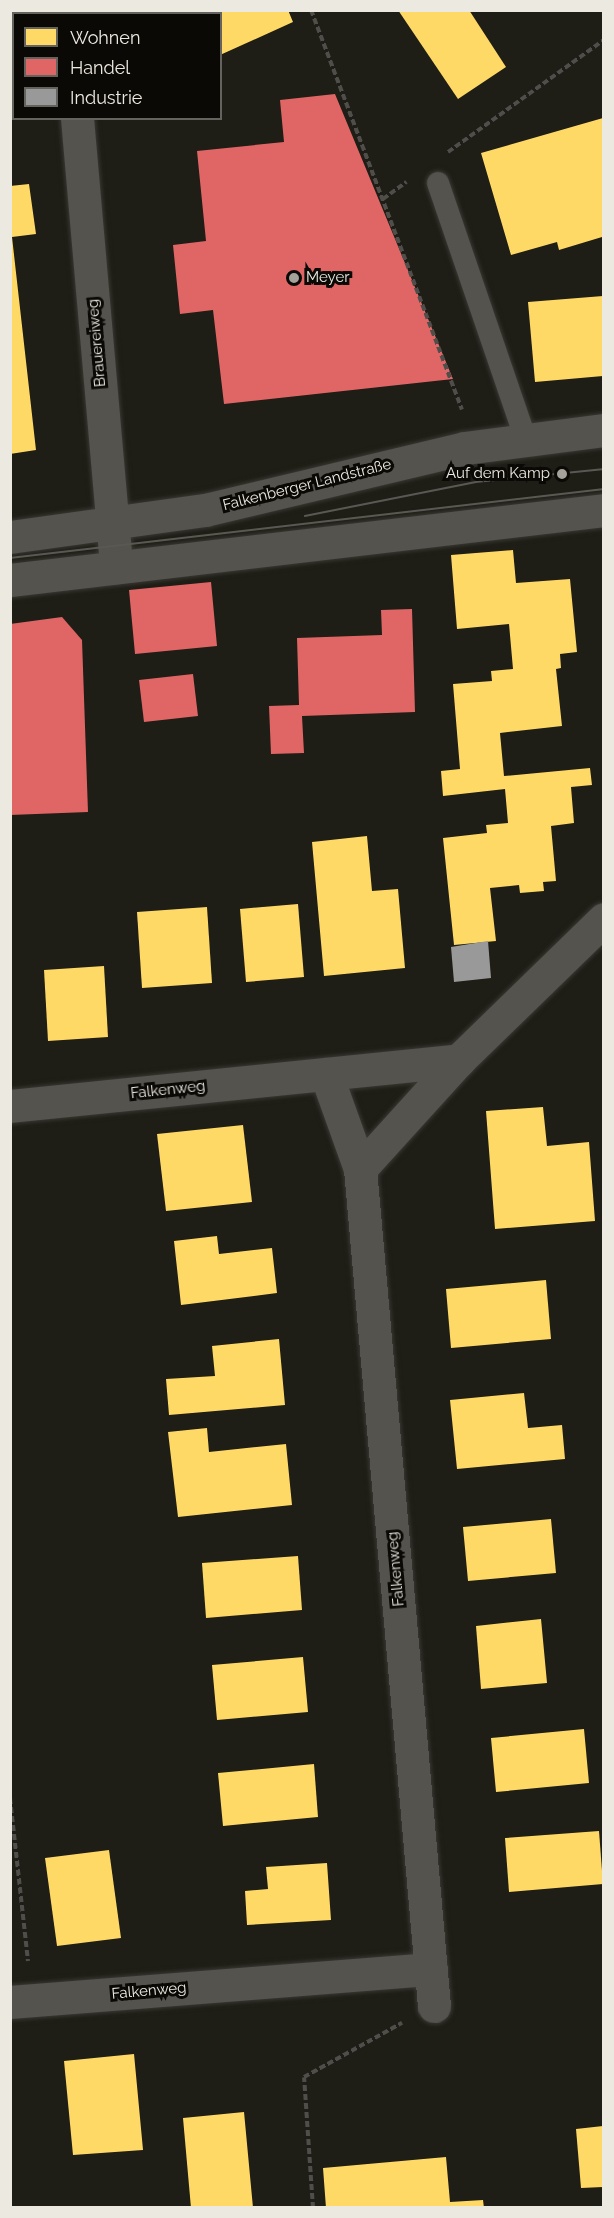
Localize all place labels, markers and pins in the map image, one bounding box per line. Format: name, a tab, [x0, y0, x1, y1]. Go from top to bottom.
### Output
place label: Meyer	[306, 269, 350, 287]
marker: Meyer	[287, 271, 301, 285]
place label: Auf dem Kamp	[446, 465, 550, 483]
marker: Auf dem Kamp	[555, 467, 569, 481]

